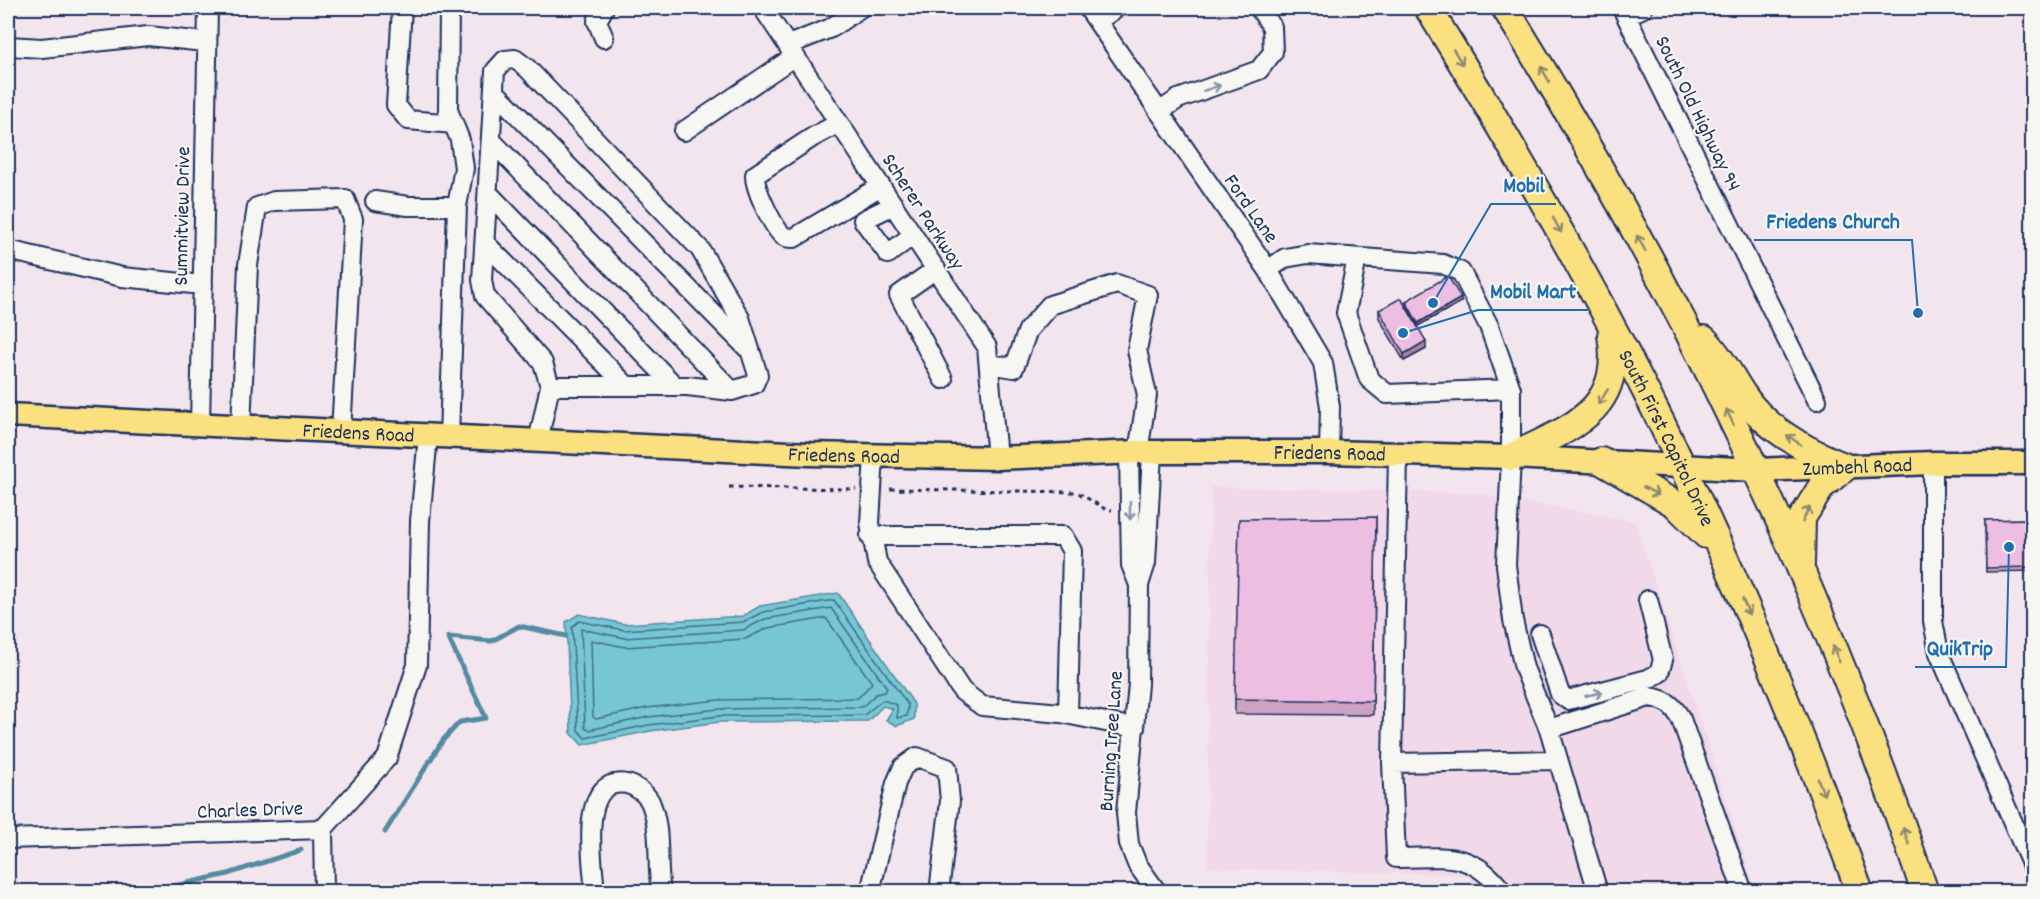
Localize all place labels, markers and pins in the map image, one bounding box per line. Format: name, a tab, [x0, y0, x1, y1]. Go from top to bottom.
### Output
callout: Mobil	[1491, 164, 1556, 204]
callout: Friedens Church	[1754, 200, 1912, 240]
callout: Mobil Mart	[1478, 270, 1588, 310]
callout: QuikTrip	[1915, 627, 2006, 667]

